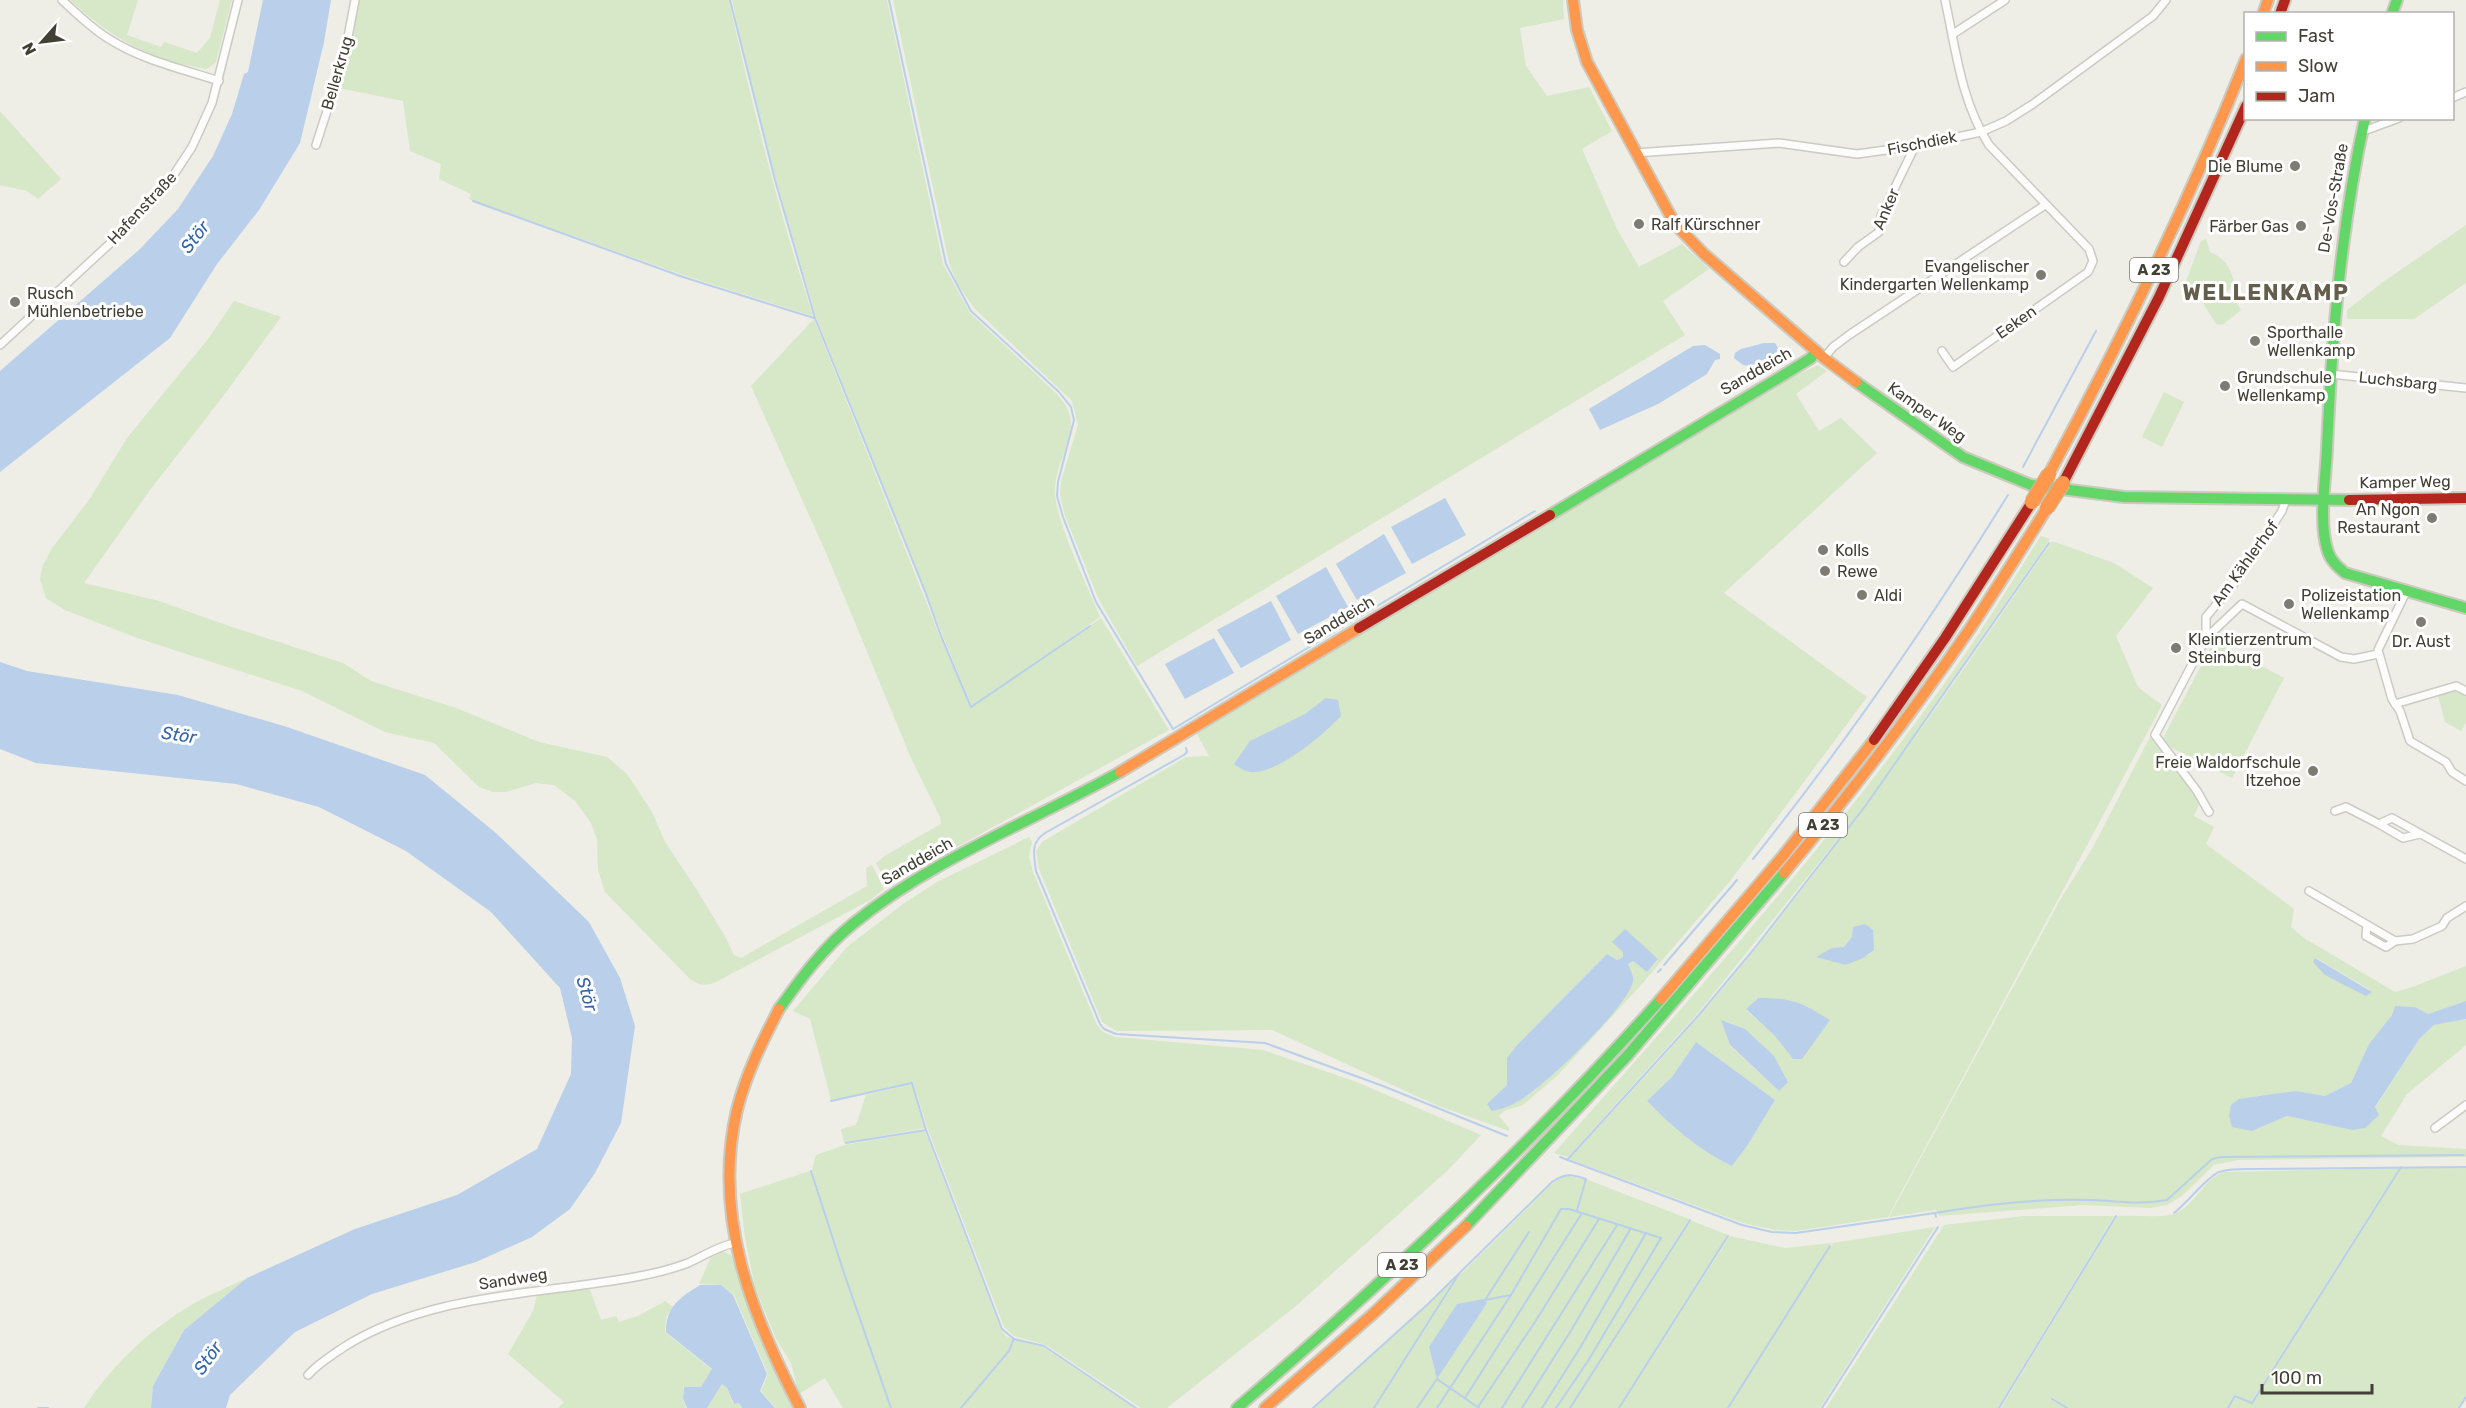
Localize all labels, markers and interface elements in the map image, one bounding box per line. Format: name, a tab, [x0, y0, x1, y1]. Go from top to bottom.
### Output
north arrow	[12, 12, 72, 72]
legend	[2244, 12, 2454, 120]
text: Fast	[2298, 25, 2334, 47]
street label: Bellerkrug	[317, 34, 357, 112]
text: N	[18, 39, 40, 58]
text: Slow	[2298, 55, 2338, 77]
text: Jam	[2298, 85, 2335, 107]
street label: Fischdiek	[1886, 127, 1959, 159]
street label: De-Vos-Straße	[2314, 142, 2352, 254]
place label: Die Blume	[2208, 157, 2283, 176]
marker: Die Blume	[2288, 159, 2302, 173]
street label: Hafenstraße	[104, 168, 180, 248]
street label: Anker	[1869, 185, 1903, 233]
water label: Stör	[175, 215, 215, 258]
place label: Ralf Kürschner	[1651, 215, 1760, 234]
marker: Ralf Kürschner	[1632, 217, 1646, 231]
place label: Färber Gas	[2209, 217, 2289, 236]
marker: Färber Gas	[2294, 219, 2308, 233]
place label: Evangelischer Kindergarten Wellenkamp	[1840, 257, 2029, 294]
road number: A 23	[2130, 258, 2178, 282]
marker: Evangelischer Kindergarten Wellenkamp	[2034, 268, 2048, 282]
district label: WELLENKAMP	[2183, 279, 2349, 306]
place label: Rusch Mühlenbetriebe	[27, 284, 144, 321]
marker: Rusch Mühlenbetriebe	[8, 295, 22, 309]
street label: Eeken	[1992, 301, 2040, 343]
place label: Sporthalle Wellenkamp	[2267, 323, 2356, 360]
marker: Sporthalle Wellenkamp	[2248, 334, 2262, 348]
street label: Sanddeich	[1717, 343, 1795, 399]
street label: Luchsbarg	[2358, 367, 2438, 395]
place label: Grundschule Wellenkamp	[2237, 368, 2332, 405]
street label: Kamper Weg	[1884, 378, 1970, 446]
marker: Grundschule Wellenkamp	[2218, 379, 2232, 393]
street label: Kamper Weg	[2359, 472, 2451, 492]
place label: An Ngon Restaurant	[2337, 500, 2420, 537]
marker: An Ngon Restaurant	[2425, 511, 2439, 525]
street label: Am Kählerhof	[2208, 516, 2283, 609]
place label: Kolls	[1835, 541, 1869, 560]
marker: Kolls	[1816, 543, 1830, 557]
place label: Rewe	[1837, 562, 1878, 581]
marker: Rewe	[1818, 564, 1832, 578]
place label: Aldi	[1874, 586, 1902, 605]
place label: Polizeistation Wellenkamp	[2301, 586, 2401, 623]
marker: Aldi	[1855, 588, 1869, 602]
street label: Sanddeich	[1300, 592, 1378, 648]
marker: Polizeistation Wellenkamp	[2282, 597, 2296, 611]
marker: Dr. Aust	[2414, 615, 2428, 629]
place label: Kleintierzentrum Steinburg	[2188, 630, 2312, 667]
place label: Dr. Aust	[2392, 632, 2450, 651]
marker: Kleintierzentrum Steinburg	[2169, 641, 2183, 655]
water label: Stör	[160, 722, 199, 749]
place label: Freie Waldorfschule Itzehoe	[2155, 753, 2301, 790]
marker: Freie Waldorfschule Itzehoe	[2306, 764, 2320, 778]
road number: A 23	[1799, 813, 1847, 837]
street label: Sanddeich	[878, 833, 956, 889]
water label: Stör	[572, 974, 603, 1015]
road number: A 23	[1378, 1253, 1426, 1277]
street label: Sandweg	[477, 1264, 549, 1294]
water label: Stör	[189, 1336, 228, 1379]
scale bar	[2262, 1357, 2372, 1395]
text: 100 m	[2271, 1367, 2322, 1389]

